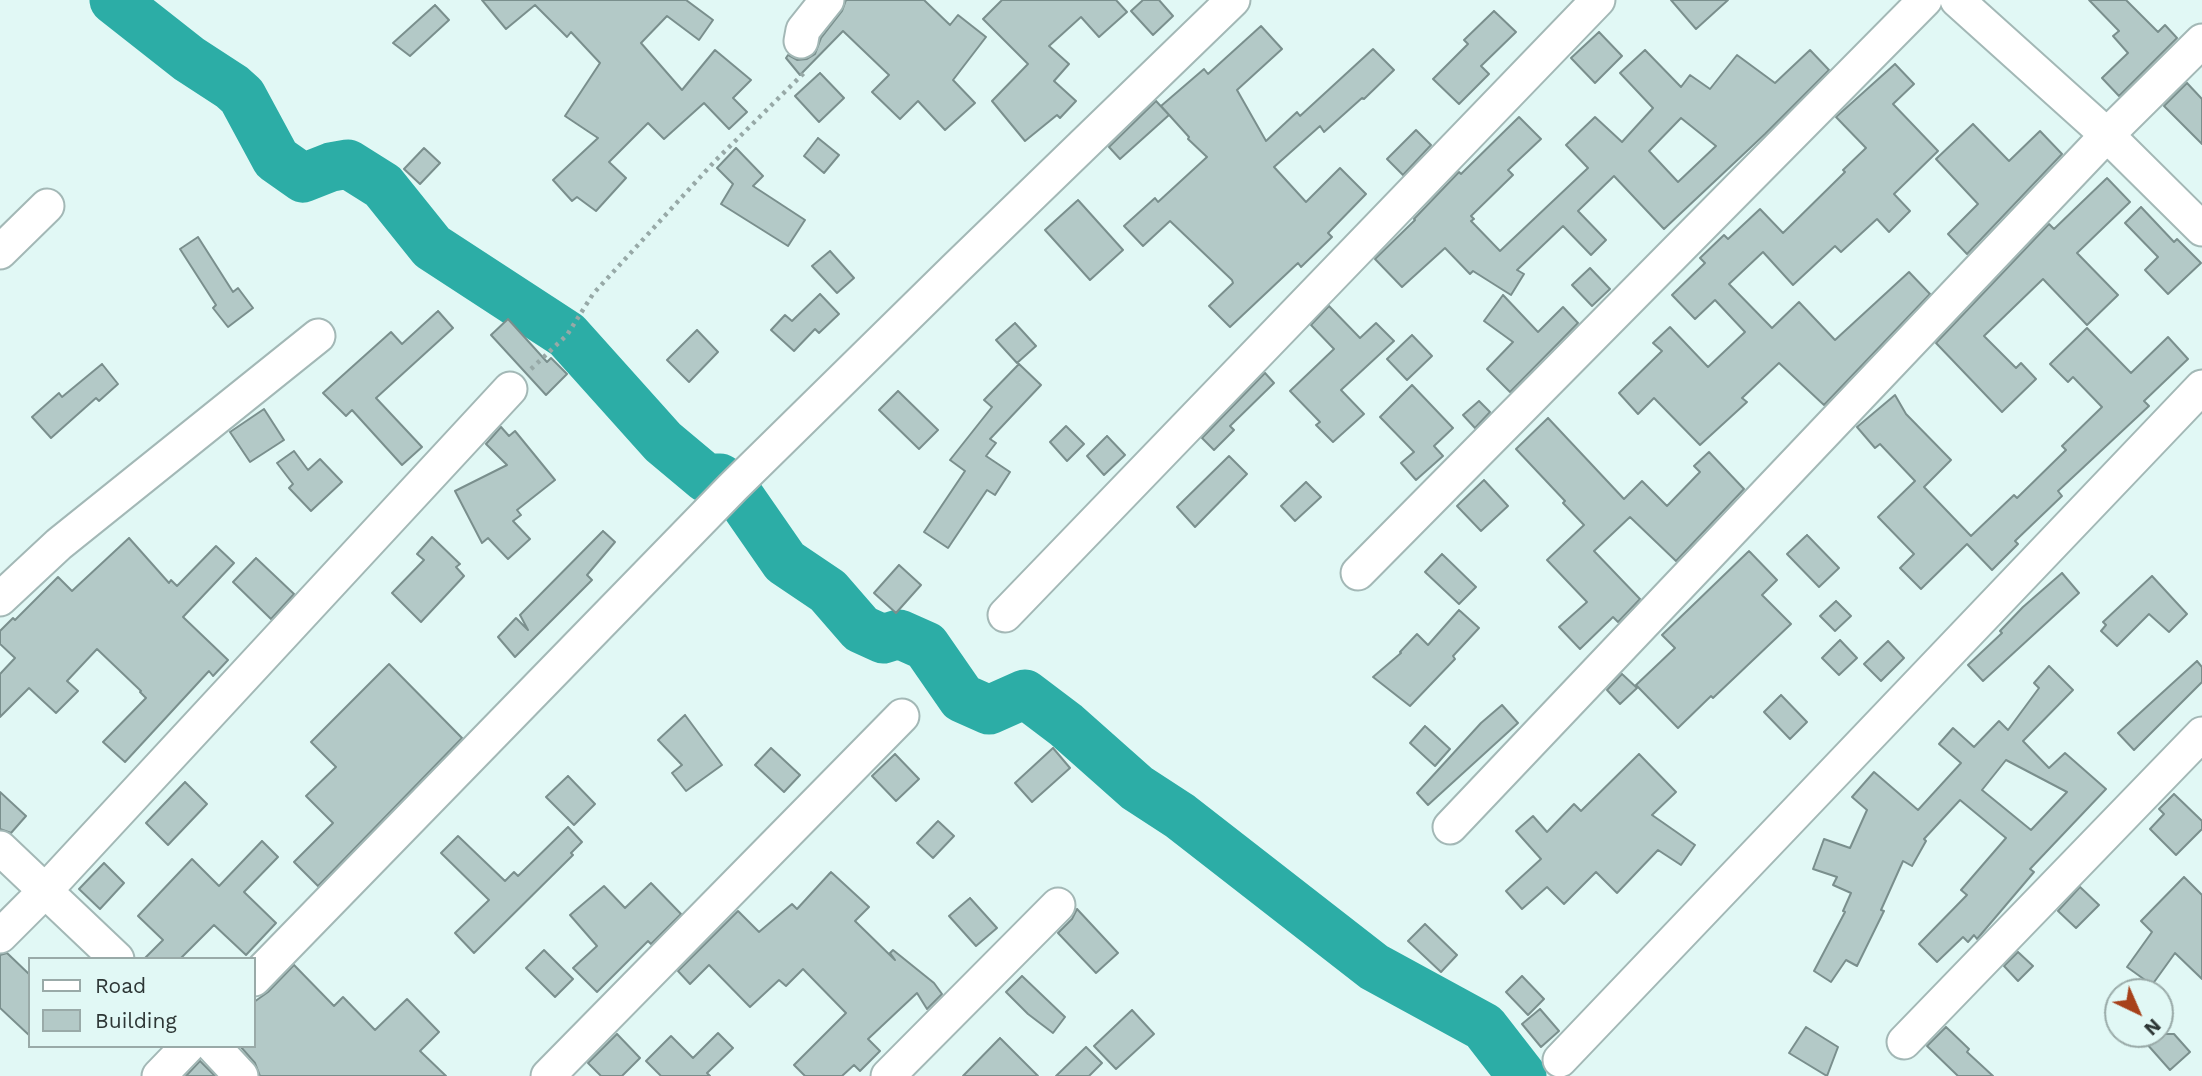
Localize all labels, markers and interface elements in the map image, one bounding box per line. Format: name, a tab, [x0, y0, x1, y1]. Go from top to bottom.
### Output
legend	[28, 957, 256, 1048]
text: Road	[95, 973, 146, 998]
north arrow	[2104, 978, 2174, 1048]
text: Building	[95, 1008, 177, 1033]
text: N	[2139, 1014, 2166, 1040]

